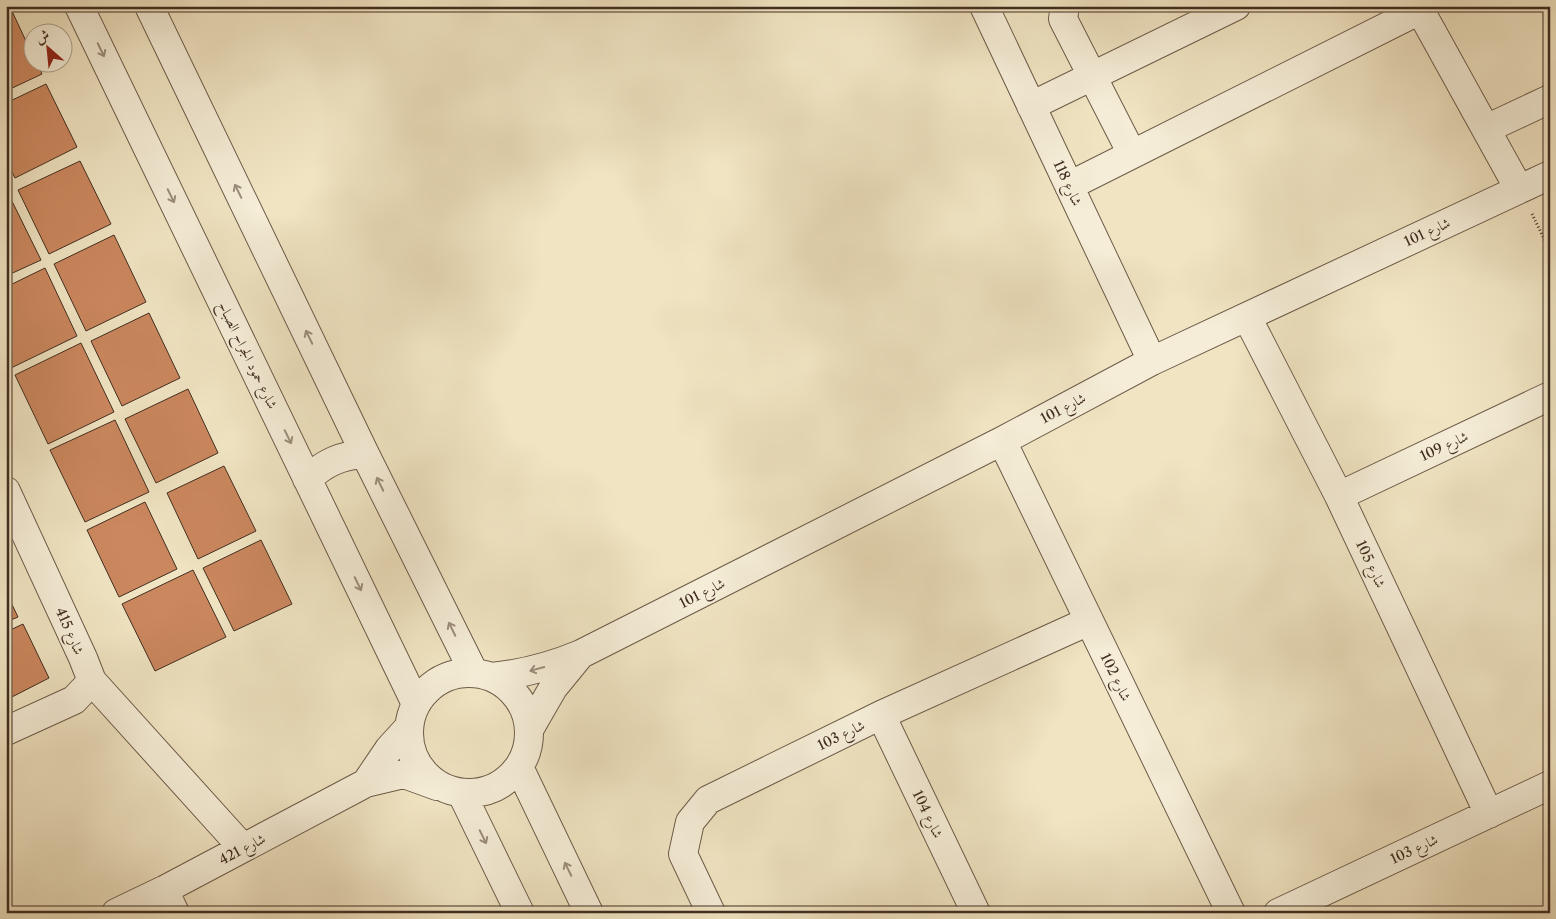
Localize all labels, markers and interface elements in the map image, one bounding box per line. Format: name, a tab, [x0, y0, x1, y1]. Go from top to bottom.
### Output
north arrow	[22, 22, 72, 72]
text: ش	[32, 25, 52, 48]
one-way arrow	[96, 42, 106, 57]
street label: شارع 118	[1047, 157, 1086, 210]
one-way arrow	[233, 184, 242, 199]
one-way arrow	[166, 189, 176, 204]
street label: شارع 101	[1401, 214, 1454, 253]
street label: شارع حمود الجراح الصباح	[211, 298, 282, 413]
one-way arrow	[303, 330, 313, 345]
street label: شارع 101	[1037, 389, 1090, 430]
street label: شارع 109	[1417, 427, 1472, 468]
one-way arrow	[283, 429, 293, 444]
one-way arrow	[375, 476, 385, 491]
street label: شارع 105	[1349, 537, 1390, 592]
street label: شارع 101	[676, 574, 729, 615]
one-way arrow	[354, 576, 363, 591]
street label: شارع 415	[49, 605, 88, 659]
one-way arrow	[447, 622, 456, 637]
street label: شارع 102	[1094, 650, 1135, 705]
one-way arrow	[530, 665, 546, 675]
street label: شارع 103	[814, 716, 869, 757]
street label: شارع 104	[906, 787, 947, 842]
street label: شارع 421	[216, 829, 270, 871]
one-way arrow	[478, 830, 488, 845]
street label: شارع 103	[1387, 830, 1442, 871]
one-way arrow	[562, 862, 572, 877]

